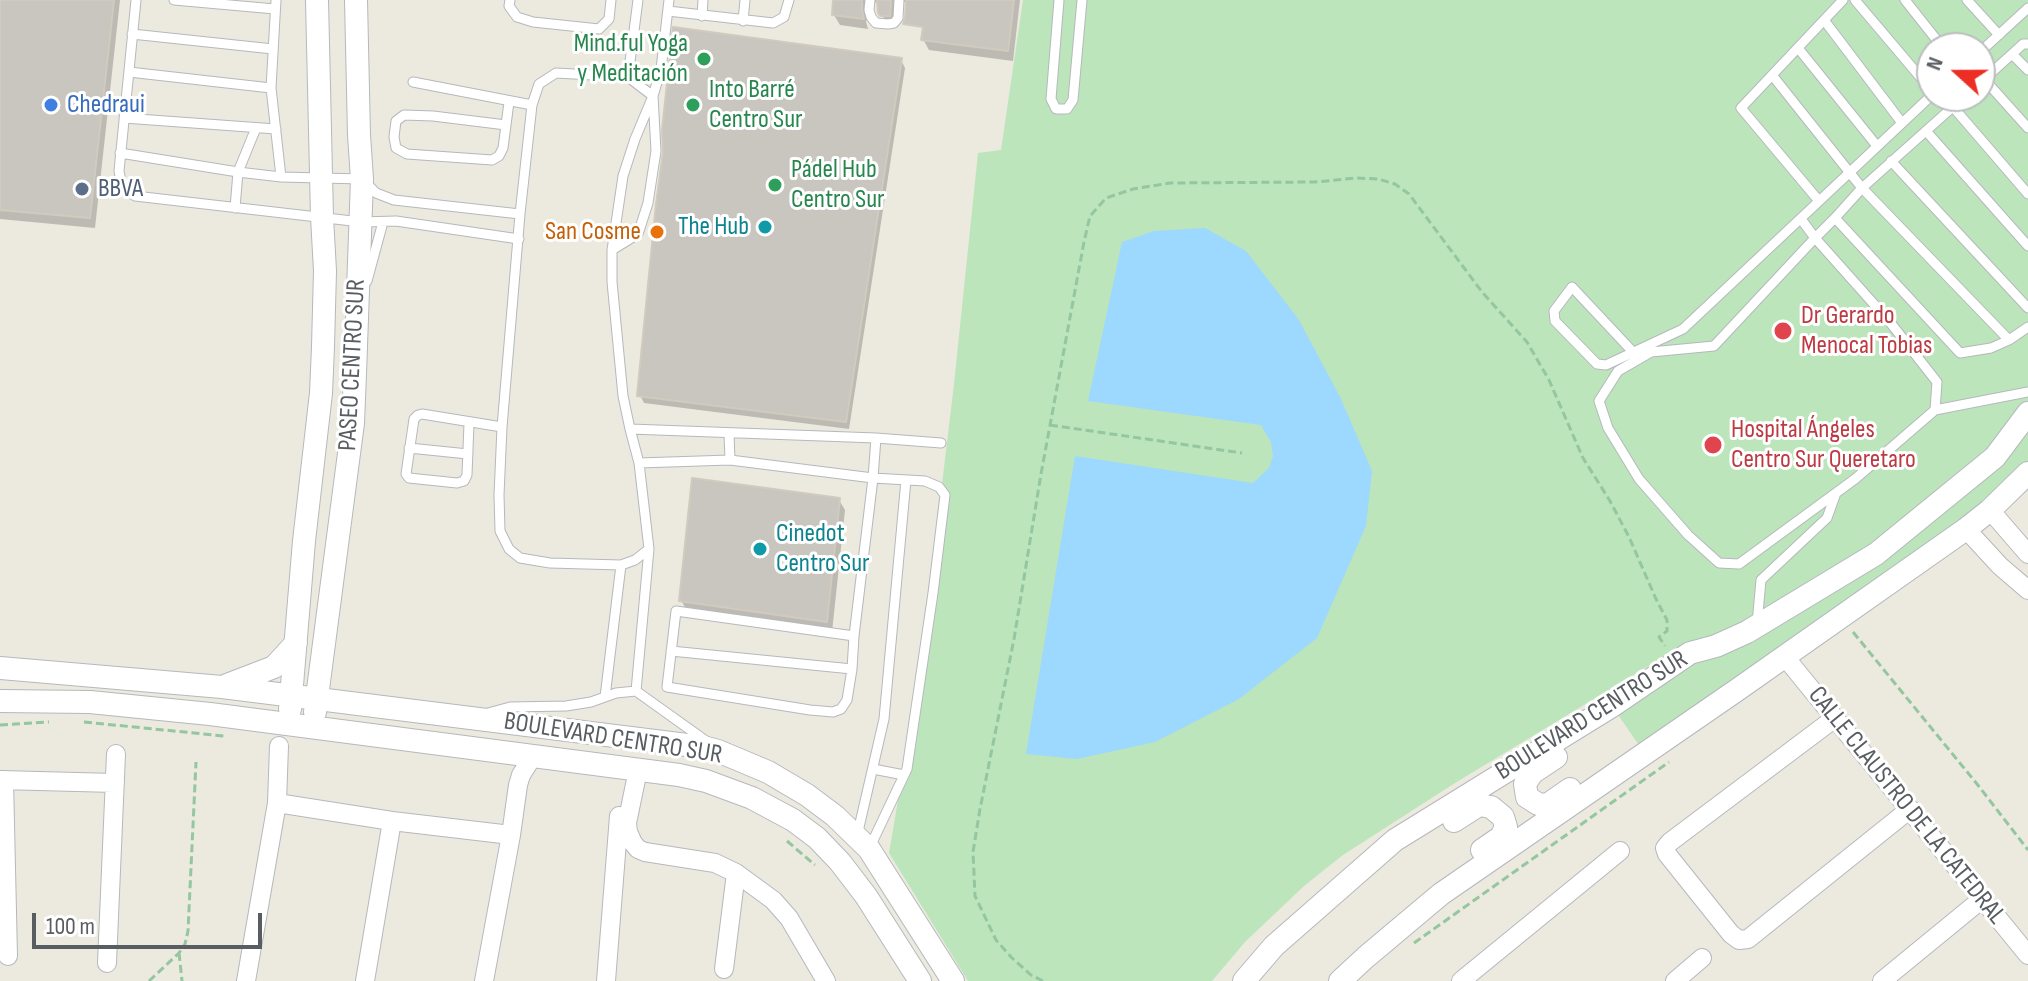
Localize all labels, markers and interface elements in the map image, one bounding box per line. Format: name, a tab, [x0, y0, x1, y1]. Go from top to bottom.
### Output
place label: Mind.ful Yoga y Meditación	[574, 28, 688, 90]
north arrow	[1916, 32, 1996, 112]
marker: Mind.ful Yoga y Meditación	[695, 50, 713, 68]
text: N	[1920, 54, 1950, 74]
place label: Into Barré Centro Sur	[709, 74, 802, 136]
place label: Chedraui	[67, 89, 145, 121]
marker: Chedraui	[42, 96, 60, 114]
marker: Into Barré Centro Sur	[684, 96, 702, 114]
place label: Pádel Hub Centro Sur	[791, 154, 884, 216]
place label: BBVA	[98, 173, 143, 205]
marker: Pádel Hub Centro Sur	[766, 176, 784, 194]
marker: BBVA	[73, 180, 91, 198]
place label: The Hub	[678, 211, 749, 243]
place label: San Cosme	[545, 216, 641, 248]
marker: The Hub	[756, 218, 774, 236]
marker: San Cosme	[648, 223, 666, 241]
street label: PASEO CENTRO SUR	[333, 278, 373, 452]
place label: Dr Gerardo Menocal Tobias	[1801, 300, 1932, 362]
marker: Dr Gerardo Menocal Tobias	[1772, 320, 1794, 342]
place label: Hospital Ángeles Centro Sur Queretaro	[1731, 414, 1916, 476]
marker: Hospital Ángeles Centro Sur Queretaro	[1702, 434, 1724, 456]
place label: Cinedot Centro Sur	[776, 518, 869, 580]
marker: Cinedot Centro Sur	[751, 540, 769, 558]
street label: BOULEVARD CENTRO SUR	[1490, 644, 1694, 788]
street label: CALLE CLAUSTRO DE LA CATEDRAL	[1801, 681, 2011, 931]
street label: BOULEVARD CENTRO SUR	[502, 706, 724, 772]
scale bar	[36, 897, 266, 947]
text: 100 m	[46, 912, 95, 941]

